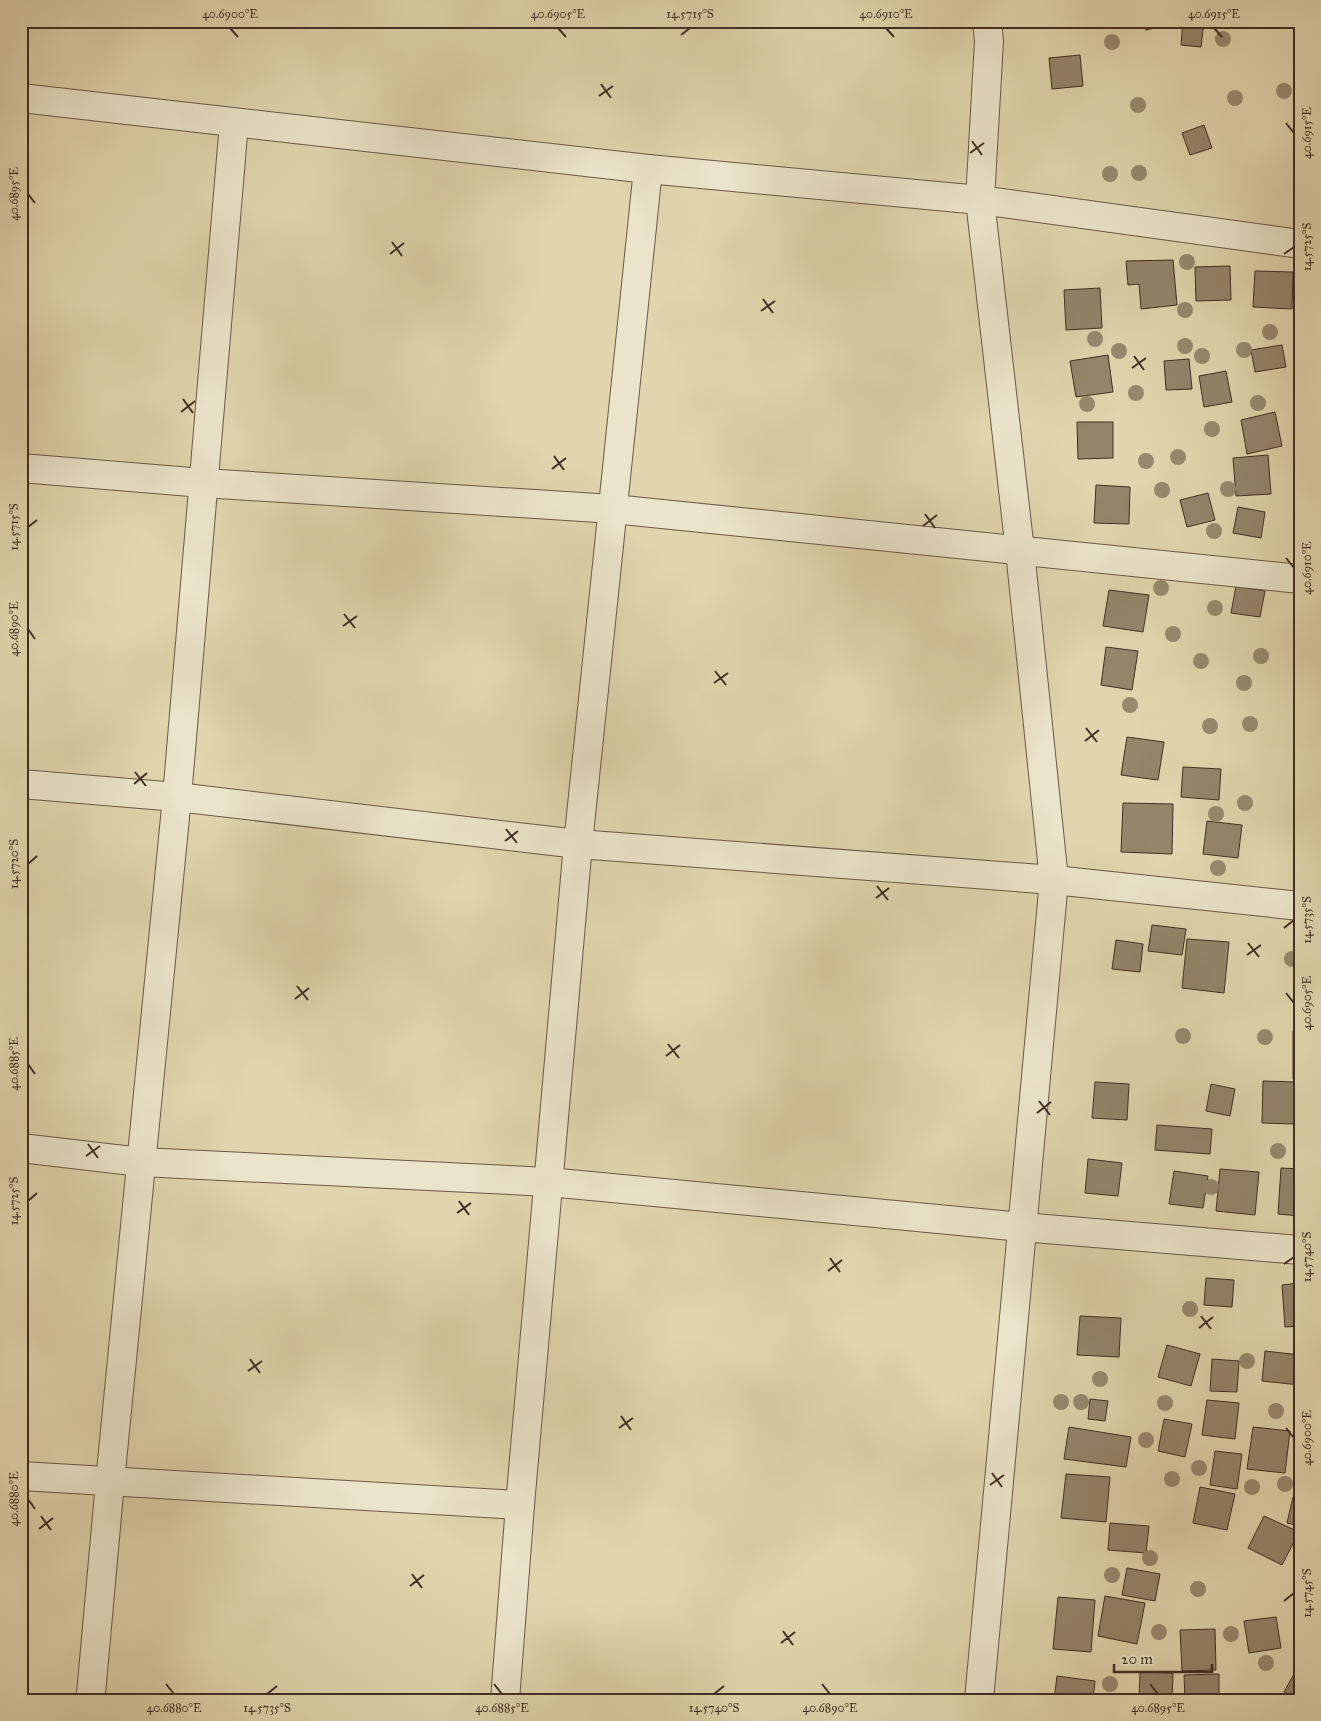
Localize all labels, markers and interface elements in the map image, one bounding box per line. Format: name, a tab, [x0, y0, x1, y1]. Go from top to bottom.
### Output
text: 40.6900°E	[202, 7, 258, 21]
text: 40.6905°E	[531, 7, 586, 21]
text: 14.5715°S	[666, 7, 714, 21]
text: 40.6910°E	[859, 7, 913, 21]
text: 40.6915°E	[1188, 7, 1240, 21]
text: 40.6915°E	[1300, 107, 1314, 159]
text: 40.6895°E	[7, 167, 21, 221]
text: 14.5725°S	[1300, 223, 1314, 271]
text: 14.5715°S	[7, 503, 21, 551]
text: 40.6910°E	[1300, 541, 1314, 595]
text: 40.6890°E	[7, 601, 21, 657]
text: 14.5720°S	[7, 839, 21, 889]
text: 14.5735°S	[1300, 896, 1314, 944]
text: 40.6905°E	[1300, 975, 1314, 1030]
text: 40.6885°E	[7, 1037, 21, 1091]
text: 14.5725°S	[7, 1177, 21, 1225]
text: 14.5740°S	[1300, 1232, 1314, 1282]
text: 40.6900°E	[1300, 1410, 1314, 1466]
text: 40.6880°E	[7, 1471, 21, 1527]
text: 14.5745°S	[1300, 1568, 1314, 1618]
scale bar	[1114, 1641, 1211, 1673]
text: 20 m	[1121, 1650, 1153, 1668]
text: 40.6880°E	[146, 1701, 202, 1715]
text: 14.5735°S	[243, 1701, 291, 1715]
text: 40.6885°E	[475, 1701, 529, 1715]
text: 14.5740°S	[689, 1701, 739, 1715]
text: 40.6890°E	[802, 1701, 858, 1715]
text: 40.6895°E	[1131, 1701, 1185, 1715]

